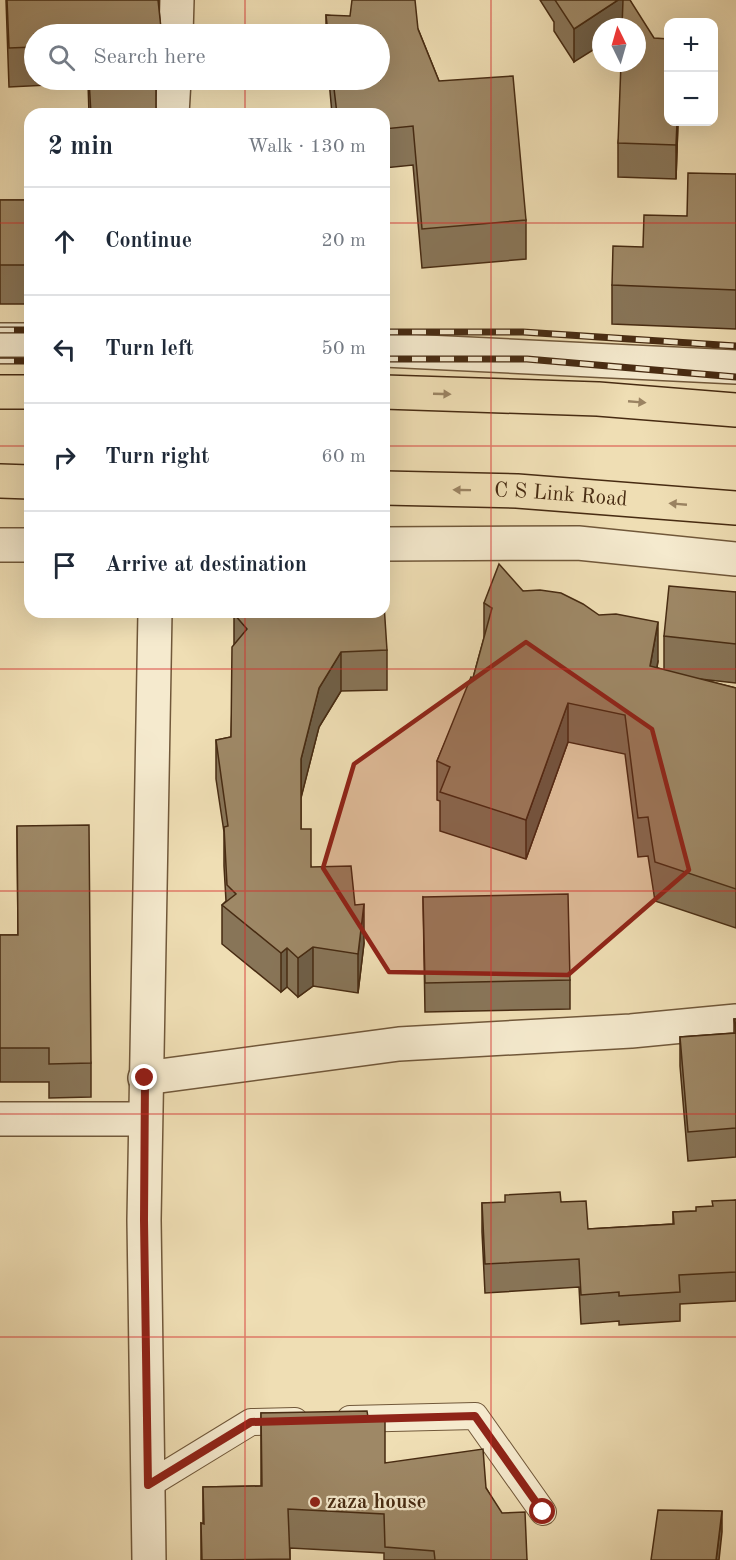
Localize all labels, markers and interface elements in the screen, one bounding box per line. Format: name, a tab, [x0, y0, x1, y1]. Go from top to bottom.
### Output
north arrow	[592, 18, 646, 72]
map controls	[664, 18, 718, 126]
button: +	[664, 18, 718, 72]
search box	[24, 24, 390, 90]
icon: search	[45, 41, 78, 74]
text: Search here	[93, 46, 206, 68]
button: −	[664, 72, 718, 126]
text: 2 min	[48, 134, 113, 160]
text: Walk · 130 m	[247, 137, 366, 157]
icon: ahead	[48, 225, 81, 258]
text: Continue	[105, 230, 192, 252]
text: 20 m	[321, 231, 366, 251]
icon: left	[48, 333, 81, 366]
text: Turn left	[105, 338, 194, 360]
text: 50 m	[321, 339, 366, 359]
one-way arrow	[433, 390, 452, 399]
one-way arrow	[628, 398, 647, 407]
icon: right	[48, 441, 81, 474]
text: Turn right	[105, 446, 209, 468]
text: 60 m	[321, 447, 366, 467]
street label: C S Link Road	[494, 480, 628, 510]
one-way arrow	[453, 485, 472, 495]
one-way arrow	[668, 499, 687, 508]
icon: arrive	[48, 549, 81, 582]
text: Arrive at destination	[105, 554, 307, 576]
route end	[131, 1064, 157, 1090]
place label: zaza house	[327, 1492, 426, 1513]
marker: zaza house	[308, 1495, 322, 1509]
route start	[529, 1498, 555, 1524]

